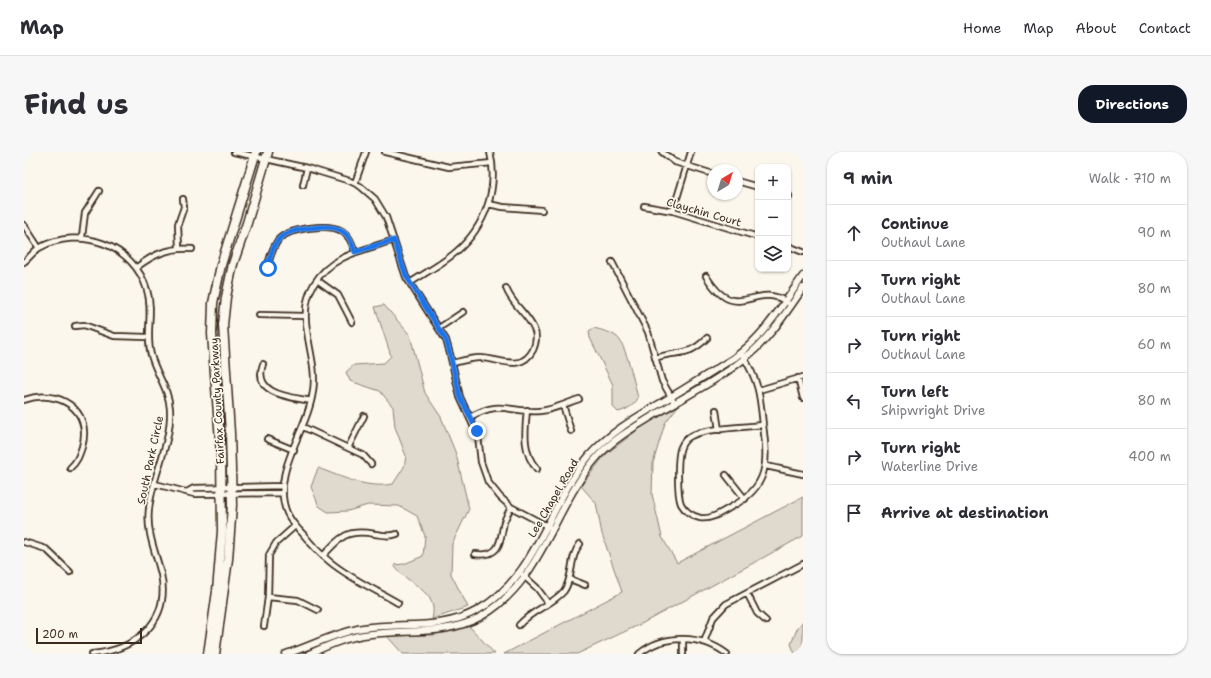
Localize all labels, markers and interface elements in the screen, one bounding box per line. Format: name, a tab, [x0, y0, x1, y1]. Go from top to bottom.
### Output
text: Map	[20, 15, 64, 40]
text: Home	[963, 19, 1002, 37]
text: Map	[1024, 19, 1054, 37]
text: About	[1076, 19, 1117, 37]
text: Contact	[1139, 19, 1191, 37]
text: Find us	[24, 85, 129, 123]
button: Directions	[1078, 85, 1187, 123]
north arrow	[707, 164, 743, 200]
map controls	[755, 164, 791, 272]
button: +	[755, 164, 791, 200]
text: 9 min	[843, 167, 893, 189]
text: Walk · 710 m	[1089, 170, 1171, 187]
street label: Claychin Court	[665, 195, 743, 230]
button: −	[755, 200, 791, 236]
text: Continue	[881, 214, 949, 234]
icon: ahead	[843, 222, 865, 244]
text: 90 m	[1137, 224, 1171, 241]
text: Outhaul Lane	[881, 234, 966, 251]
button: layers	[755, 236, 791, 272]
route start	[259, 259, 277, 277]
text: Turn right	[881, 270, 961, 290]
icon: right	[843, 278, 865, 300]
text: 80 m	[1137, 280, 1171, 297]
text: Outhaul Lane	[881, 290, 966, 307]
text: Turn right	[881, 326, 961, 346]
icon: right	[843, 334, 865, 356]
text: 60 m	[1138, 336, 1171, 353]
street label: Fairfax County Parkway	[207, 337, 228, 465]
text: Outhaul Lane	[881, 346, 966, 363]
text: Turn left	[881, 382, 949, 402]
icon: left	[843, 390, 865, 412]
text: 80 m	[1137, 392, 1171, 409]
text: Shipwright Drive	[881, 402, 985, 419]
street label: South Park Circle	[134, 414, 167, 506]
route end	[468, 422, 486, 440]
text: Turn right	[881, 438, 961, 458]
icon: right	[843, 446, 865, 468]
text: 400 m	[1128, 448, 1171, 465]
street label: Lee Chapel Road	[525, 456, 582, 541]
text: Waterline Drive	[881, 458, 978, 475]
icon: arrive	[843, 502, 865, 524]
text: Arrive at destination	[881, 503, 1049, 523]
scale bar	[36, 626, 142, 645]
text: 200 m	[42, 627, 78, 642]

